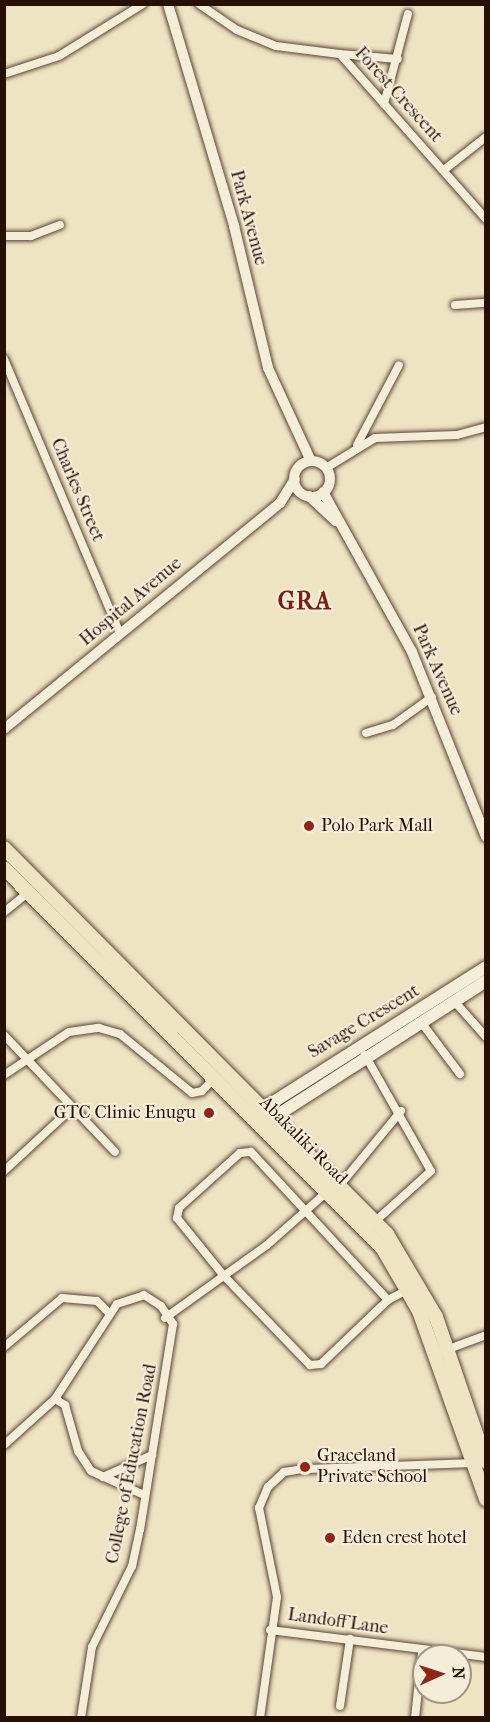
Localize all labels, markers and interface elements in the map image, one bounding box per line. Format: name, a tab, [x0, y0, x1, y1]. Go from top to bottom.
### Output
street label: Forest Crescent	[350, 43, 446, 147]
street label: Park Avenue	[225, 168, 271, 268]
street label: Charles Street	[46, 435, 108, 545]
street label: Hospital Avenue	[76, 553, 186, 651]
district label: GRA	[278, 588, 332, 616]
street label: Park Avenue	[407, 621, 467, 719]
place label: Polo Park Mall	[321, 815, 433, 837]
marker: Polo Park Mall	[302, 819, 316, 833]
street label: Savage Crescent	[305, 980, 423, 1064]
street label: Abakaliki Road	[254, 1092, 352, 1190]
place label: GTC Clinic Enugu	[54, 1102, 196, 1124]
marker: GTC Clinic Enugu	[200, 1104, 218, 1122]
street label: College of Education Road	[102, 1362, 162, 1566]
place label: Graceland Private School	[317, 1446, 427, 1488]
marker: Graceland Private School	[298, 1460, 312, 1474]
place label: Eden crest hotel	[342, 1527, 467, 1549]
marker: Eden crest hotel	[323, 1531, 337, 1545]
street label: Landoff Lane	[286, 1604, 390, 1640]
north arrow	[412, 1644, 472, 1704]
text: N	[449, 1667, 468, 1680]

